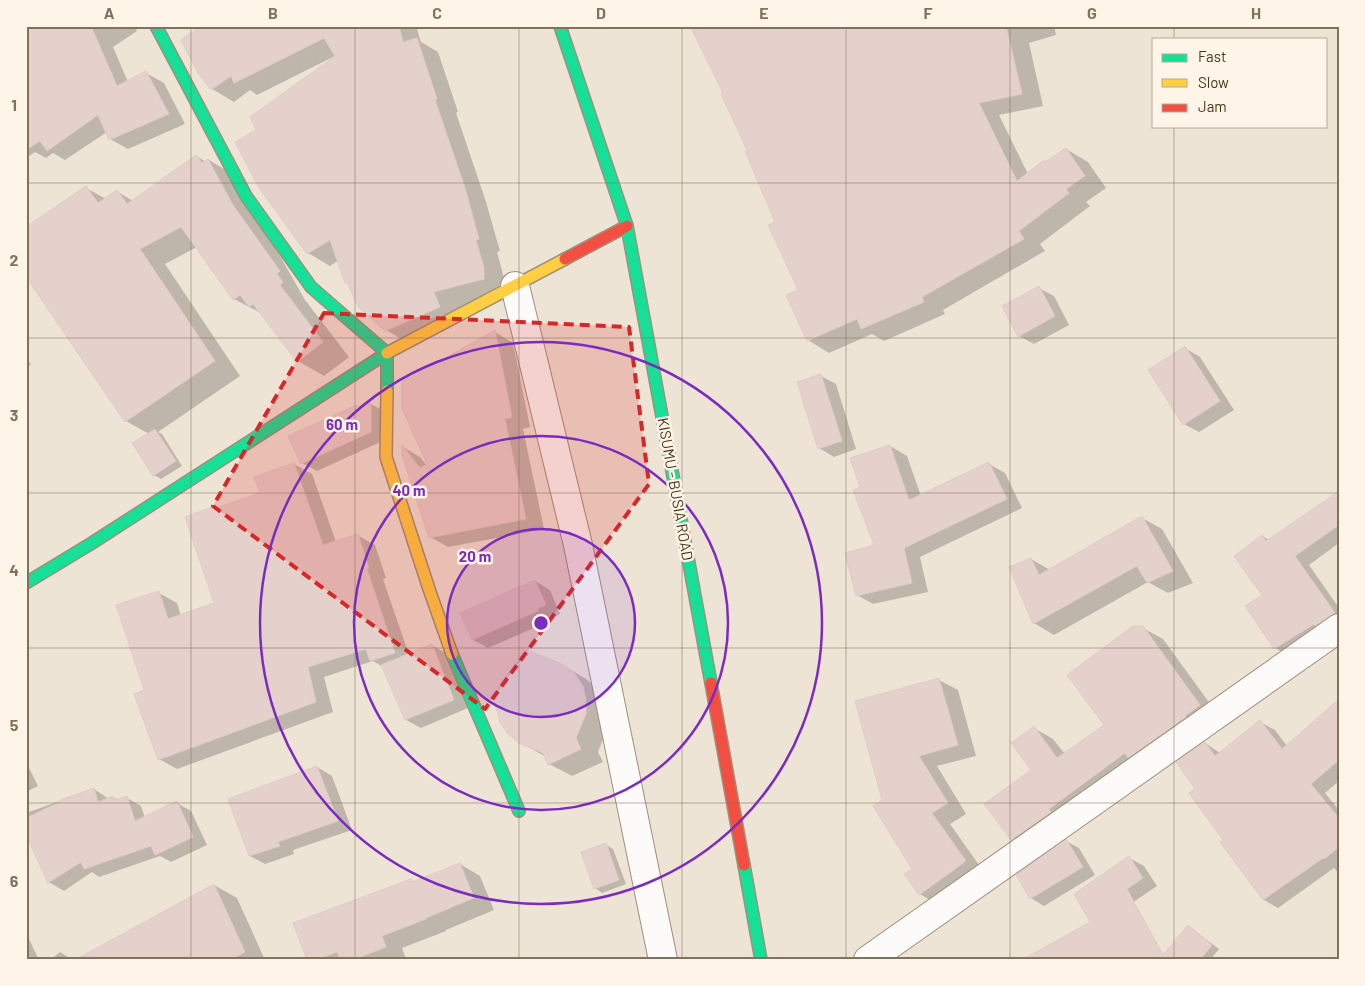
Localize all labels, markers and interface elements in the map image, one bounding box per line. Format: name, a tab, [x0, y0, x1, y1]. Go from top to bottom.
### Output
text: A	[104, 3, 115, 22]
text: B	[268, 3, 278, 22]
text: C	[432, 3, 442, 22]
text: D	[596, 3, 606, 22]
text: E	[759, 3, 769, 22]
text: F	[924, 3, 933, 22]
text: G	[1087, 3, 1097, 22]
text: H	[1251, 3, 1261, 22]
legend	[1152, 38, 1328, 128]
text: Fast	[1198, 47, 1226, 65]
text: Slow	[1198, 73, 1229, 91]
text: 1	[11, 95, 17, 114]
text: Jam	[1198, 97, 1227, 115]
text: 2	[10, 250, 19, 269]
text: 3	[10, 405, 18, 424]
text: 60 m	[326, 415, 358, 433]
street label: KISUMU - BUSIA ROAD	[655, 416, 697, 562]
text: 40 m	[392, 481, 426, 499]
text: 20 m	[459, 547, 491, 565]
text: 4	[9, 560, 19, 579]
centre of rings	[532, 614, 550, 632]
text: 5	[10, 715, 19, 734]
text: 6	[10, 871, 19, 890]

